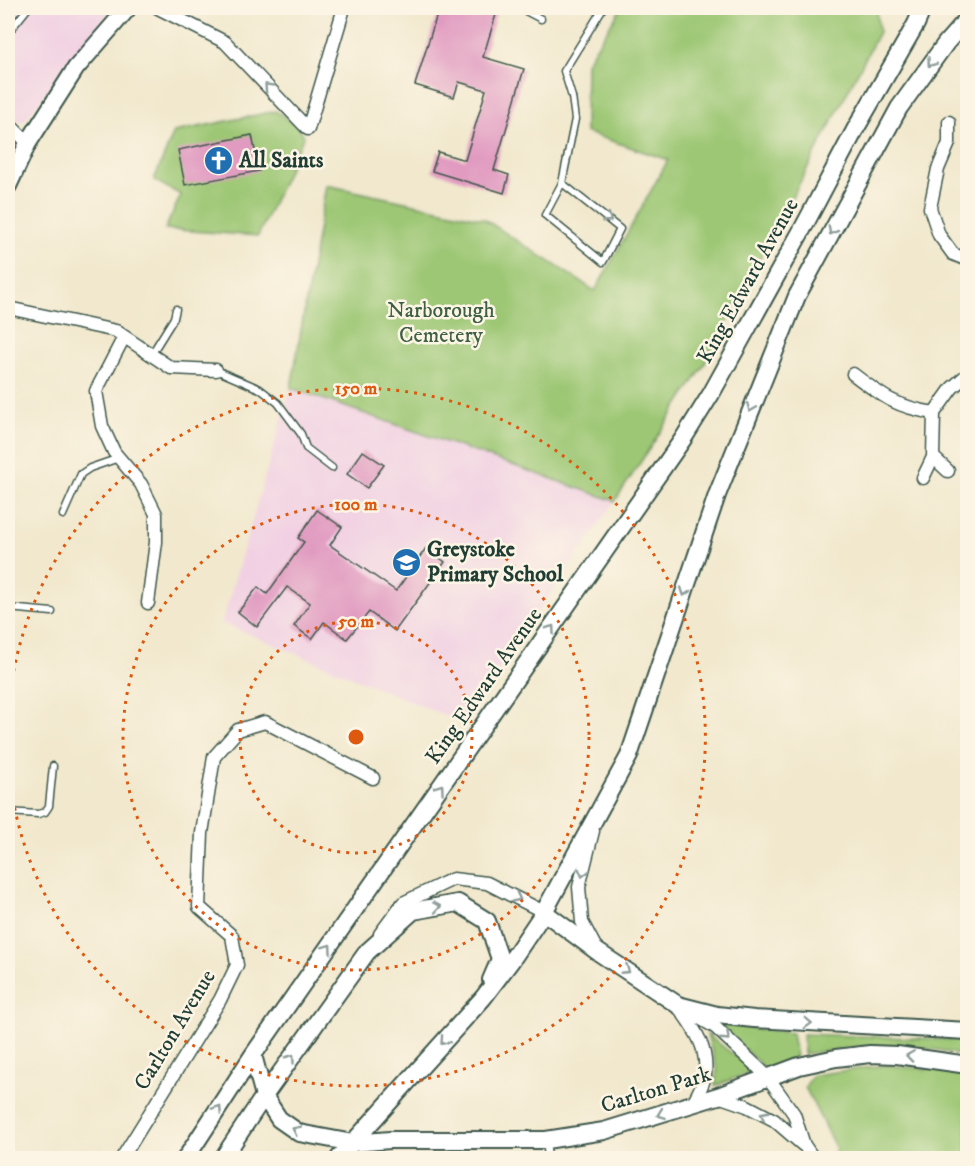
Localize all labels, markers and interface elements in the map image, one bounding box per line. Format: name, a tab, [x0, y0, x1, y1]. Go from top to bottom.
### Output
one-way arrow	[927, 57, 938, 68]
one-way arrow	[264, 83, 275, 94]
church icon: All Saints	[202, 144, 234, 176]
place label: All Saints	[238, 147, 324, 174]
street label: King Edward Avenue	[691, 193, 805, 369]
one-way arrow	[601, 211, 612, 222]
one-way arrow	[828, 225, 839, 235]
park label: Narborough Cemetery	[387, 297, 495, 349]
text: 150 m	[335, 378, 378, 400]
one-way arrow	[746, 402, 758, 413]
text: 100 m	[334, 494, 378, 516]
place label: Greystoke Primary School	[427, 536, 564, 588]
school or university icon: Greystoke Primary School	[390, 546, 422, 578]
one-way arrow	[679, 586, 692, 596]
street label: King Edward Avenue	[420, 602, 548, 770]
text: 50 m	[337, 611, 374, 633]
one-way arrow	[544, 624, 555, 635]
centre of rings	[346, 727, 366, 747]
one-way arrow	[433, 784, 444, 795]
one-way arrow	[577, 867, 590, 877]
one-way arrow	[511, 891, 521, 902]
one-way arrow	[431, 901, 441, 914]
one-way arrow	[321, 944, 332, 955]
one-way arrow	[619, 963, 630, 974]
street label: Carlton Avenue	[128, 965, 222, 1095]
one-way arrow	[804, 1017, 813, 1030]
one-way arrow	[720, 1030, 730, 1041]
one-way arrow	[440, 1035, 451, 1045]
one-way arrow	[905, 1051, 914, 1063]
one-way arrow	[284, 1053, 295, 1064]
street label: Carlton Park	[598, 1060, 714, 1120]
one-way arrow	[211, 1105, 222, 1116]
one-way arrow	[656, 1107, 667, 1119]
one-way arrow	[760, 1110, 771, 1122]
one-way arrow	[291, 1126, 302, 1138]

